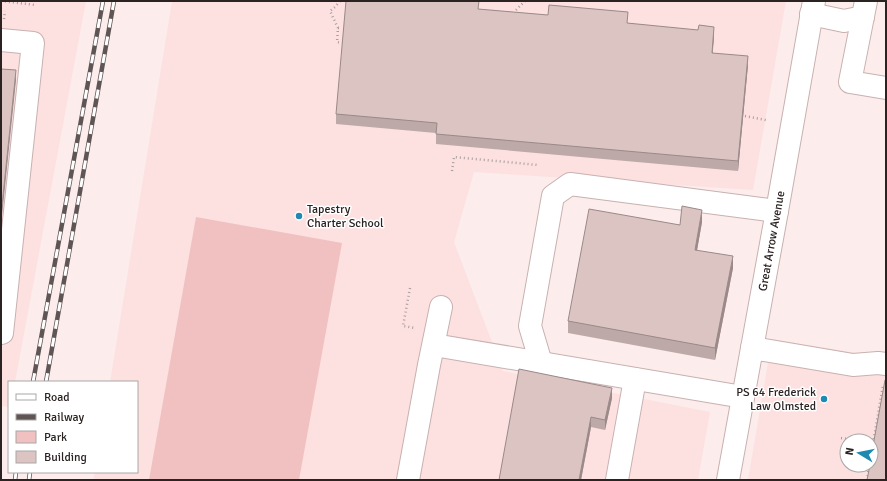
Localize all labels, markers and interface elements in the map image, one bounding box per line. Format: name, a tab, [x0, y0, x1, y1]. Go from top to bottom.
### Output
street label: Great Arrow Avenue	[756, 190, 788, 292]
place label: Tapestry Charter School	[307, 202, 384, 231]
marker: Tapestry Charter School	[294, 211, 304, 221]
legend	[8, 381, 138, 473]
place label: PS 64 Frederick Law Olmsted	[736, 385, 816, 414]
text: Road	[44, 390, 70, 405]
marker: PS 64 Frederick Law Olmsted	[819, 394, 829, 404]
text: Railway	[44, 410, 84, 425]
text: Park	[44, 430, 67, 445]
north arrow	[839, 433, 879, 473]
text: N	[843, 446, 857, 456]
text: Building	[44, 450, 87, 465]

